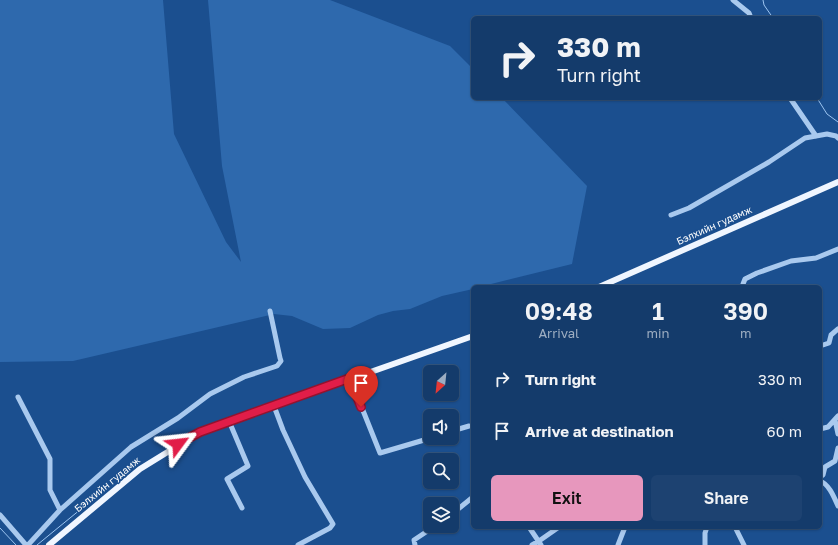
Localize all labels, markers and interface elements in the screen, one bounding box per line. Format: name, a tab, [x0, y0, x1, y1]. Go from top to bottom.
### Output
text: 330 m	[557, 30, 641, 63]
icon: right	[491, 32, 543, 84]
text: Turn right	[557, 64, 641, 86]
street label: Бэлхийн гудамж	[674, 203, 754, 247]
text: 09:48	[525, 296, 593, 325]
text: 1	[652, 296, 664, 325]
text: 390	[723, 296, 768, 325]
text: Arrival	[538, 325, 579, 341]
text: min	[647, 325, 670, 341]
text: m	[740, 325, 752, 341]
north arrow	[423, 365, 459, 401]
map controls	[423, 365, 459, 533]
pin	[344, 366, 378, 407]
icon: right	[491, 368, 513, 390]
text: Turn right	[525, 370, 596, 388]
text: 330 m	[758, 370, 802, 388]
icon: arrive	[350, 372, 372, 394]
button: sound	[423, 409, 459, 445]
icon: arrive	[491, 420, 513, 442]
text: Arrive at destination	[525, 422, 674, 440]
text: 60 m	[767, 422, 802, 440]
position arrow	[157, 423, 199, 465]
button: search	[423, 453, 459, 489]
street label: Бэлхийн гудамж	[72, 454, 142, 514]
button: Exit	[491, 475, 643, 521]
button: Share	[651, 475, 802, 521]
button: layers	[423, 497, 459, 533]

